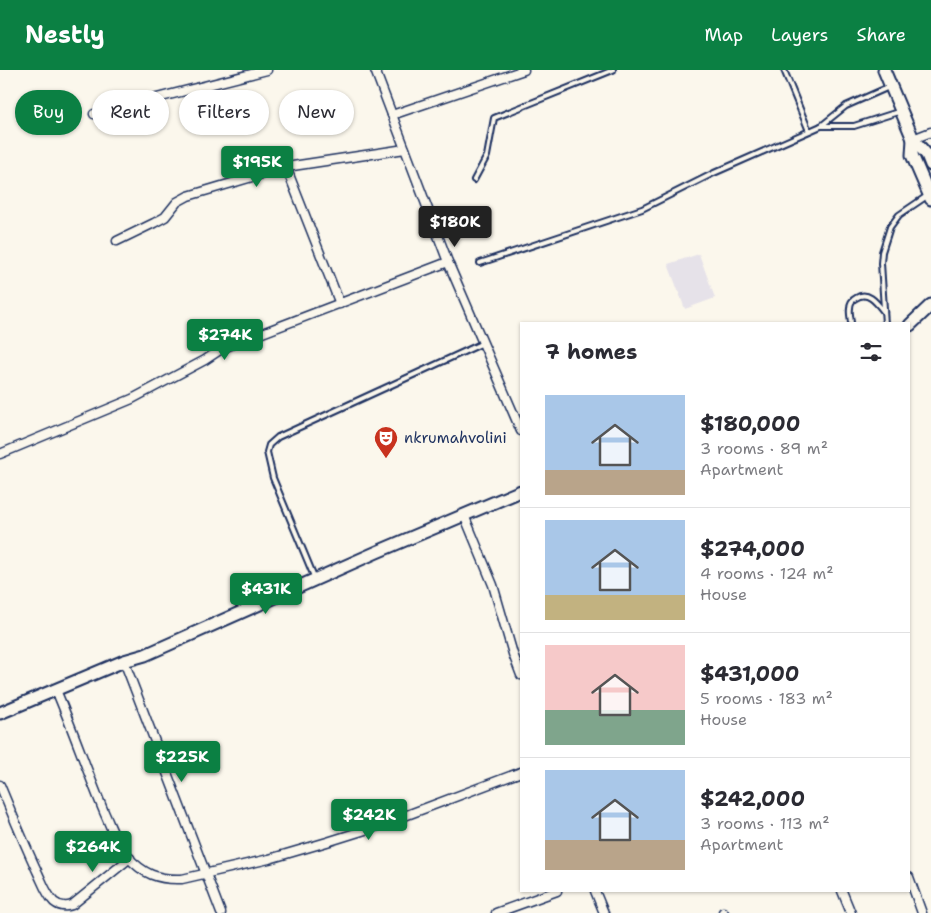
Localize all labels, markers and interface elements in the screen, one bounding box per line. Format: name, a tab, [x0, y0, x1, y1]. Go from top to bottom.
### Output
text: Nestly	[25, 19, 105, 51]
text: Map	[705, 23, 743, 47]
text: Layers	[771, 23, 828, 47]
text: Share	[856, 23, 906, 47]
chip: Buy	[15, 90, 82, 135]
chip: Rent	[92, 90, 169, 135]
chip: Filters	[179, 90, 269, 135]
chip: New	[279, 90, 354, 135]
pin: $195K	[222, 146, 292, 188]
text: $195K	[232, 151, 282, 172]
pin: $180K	[420, 206, 490, 248]
text: $180K	[430, 211, 480, 232]
pin: $274K	[190, 318, 260, 361]
text: $274K	[198, 324, 252, 345]
text: 7 homes	[545, 338, 637, 366]
icon: filters	[857, 338, 885, 366]
text: $180,000	[700, 410, 800, 438]
icon: home	[585, 415, 645, 475]
theatre icon: nkrumahvolini	[373, 425, 399, 459]
place label: nkrumahvolini	[404, 428, 507, 448]
text: 3 rooms · 89 m²	[700, 438, 828, 459]
text: Apartment	[700, 459, 783, 480]
text: $274,000	[700, 535, 805, 563]
icon: home	[585, 540, 645, 600]
text: 4 rooms · 124 m²	[700, 563, 834, 584]
pin: $431K	[231, 572, 301, 615]
text: $431K	[241, 578, 291, 599]
text: House	[700, 584, 747, 605]
text: $431,000	[700, 660, 800, 688]
icon: home	[585, 665, 645, 725]
text: 5 rooms · 183 m²	[700, 688, 833, 709]
text: House	[700, 709, 747, 730]
pin: $225K	[147, 740, 217, 783]
text: $225K	[155, 746, 209, 767]
text: $242,000	[700, 785, 805, 813]
icon: home	[585, 790, 645, 850]
pin: $242K	[334, 798, 404, 841]
text: $242K	[342, 804, 396, 825]
text: 3 rooms · 113 m²	[700, 813, 830, 834]
pin: $264K	[58, 830, 128, 873]
text: Apartment	[700, 834, 783, 855]
text: $264K	[66, 836, 120, 857]

